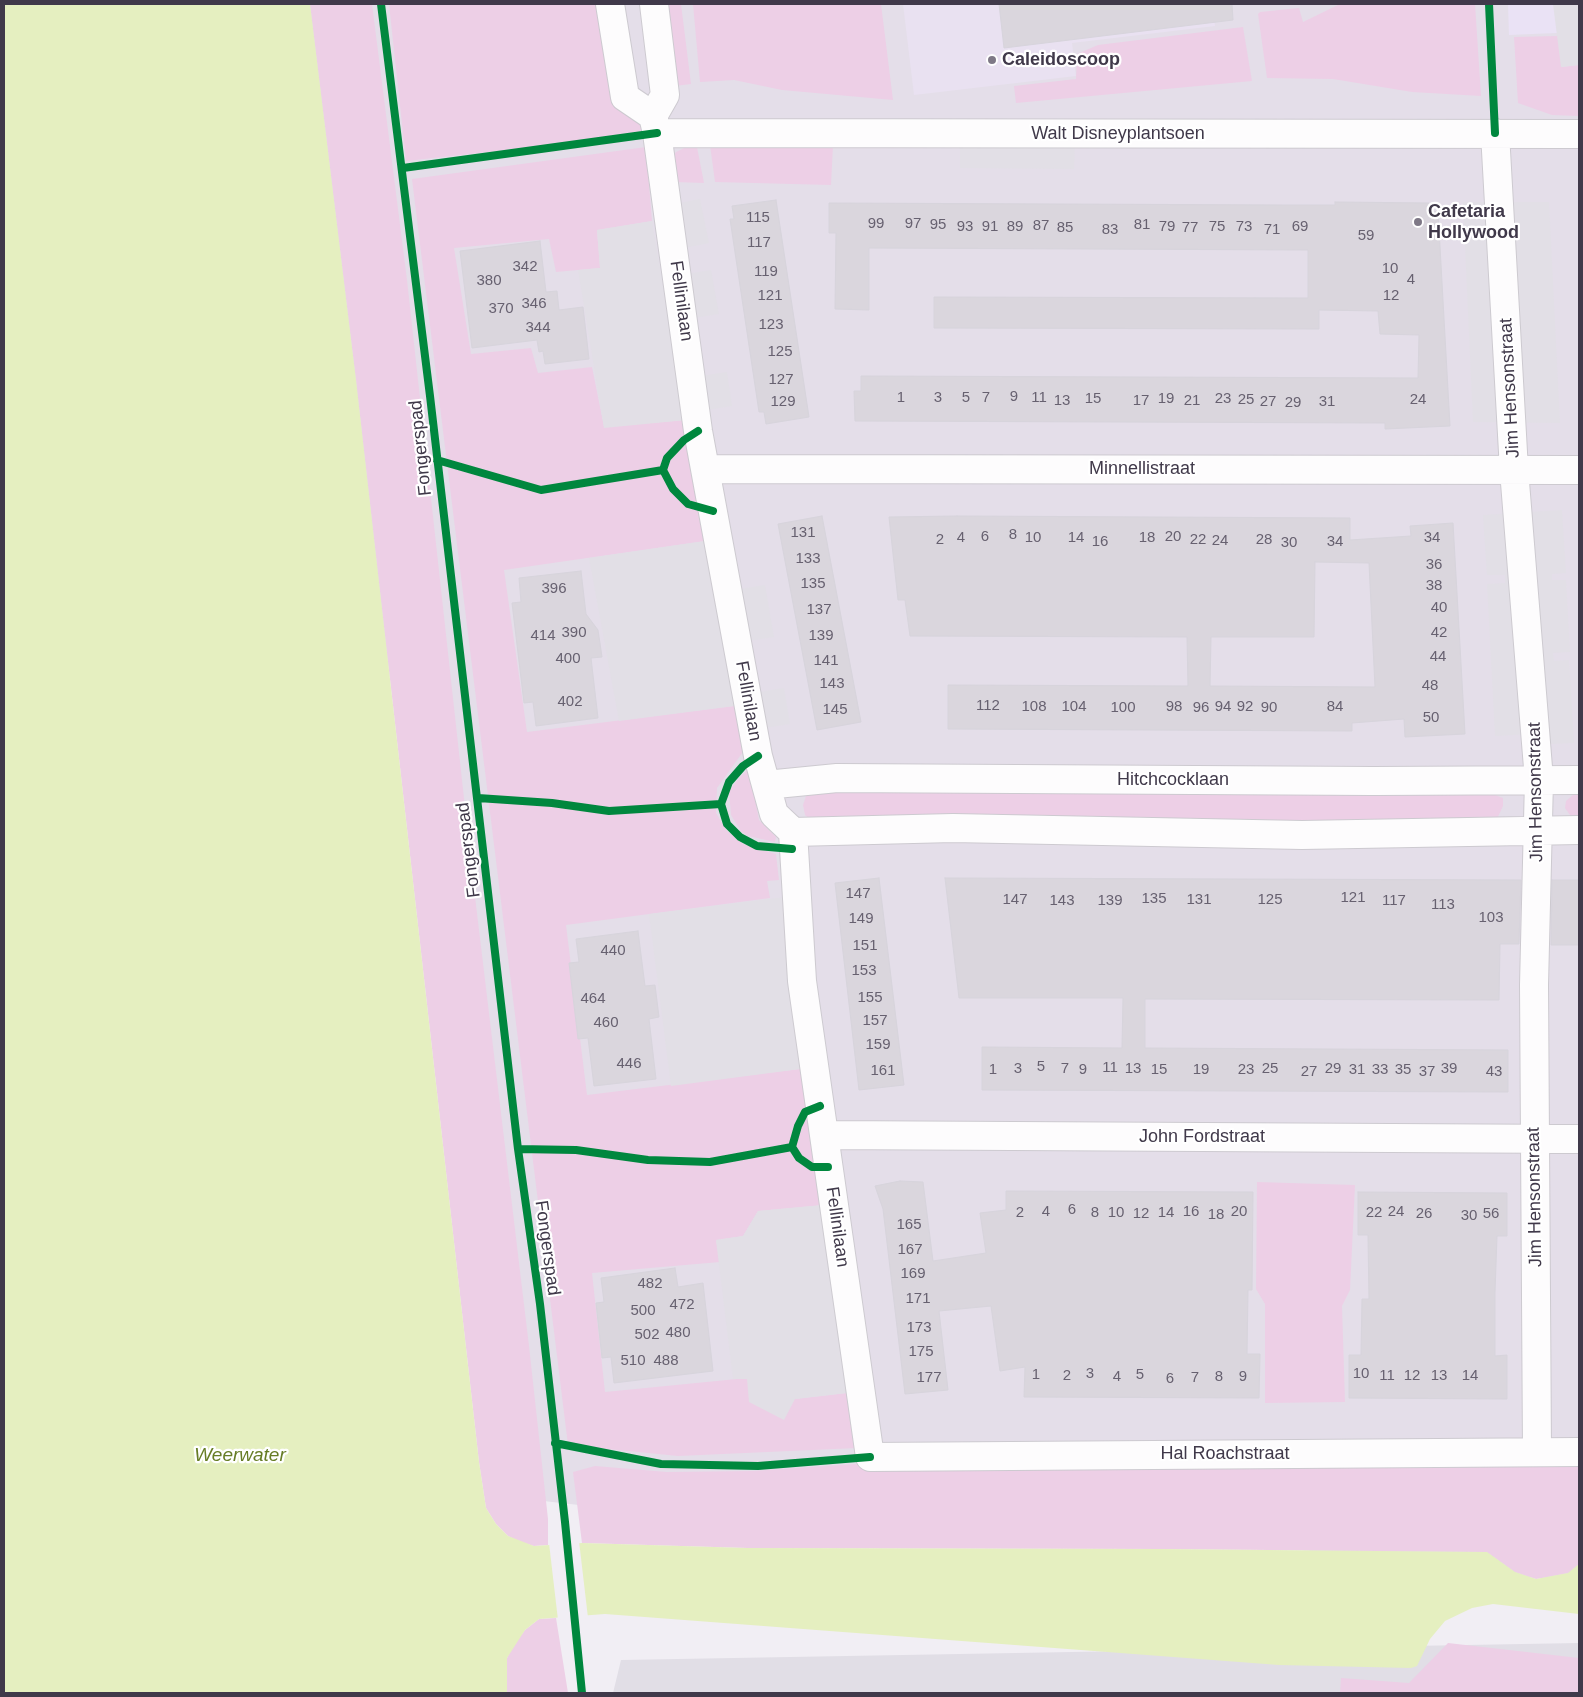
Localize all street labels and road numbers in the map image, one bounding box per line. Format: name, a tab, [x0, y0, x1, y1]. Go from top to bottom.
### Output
street label: Walt Disneyplantsoen	[1031, 123, 1205, 145]
street label: Fellinilaan	[665, 259, 697, 343]
street label: Jim Hensonstraat	[1496, 318, 1524, 458]
street label: Fongerspad	[405, 399, 437, 497]
street label: Minnellistraat	[1089, 458, 1195, 480]
street label: Fellinilaan	[730, 659, 766, 743]
street label: Jim Hensonstraat	[1524, 722, 1548, 862]
street label: Hitchcocklaan	[1117, 769, 1229, 791]
street label: Fongerspad	[452, 801, 486, 899]
street label: John Fordstraat	[1139, 1126, 1265, 1148]
street label: Jim Hensonstraat	[1523, 1127, 1547, 1267]
street label: Fellinilaan	[821, 1185, 853, 1269]
street label: Fongerspad	[530, 1199, 564, 1297]
street label: Hal Roachstraat	[1160, 1443, 1290, 1465]

